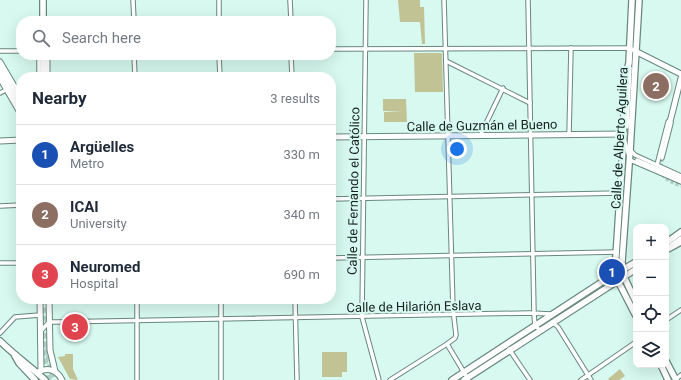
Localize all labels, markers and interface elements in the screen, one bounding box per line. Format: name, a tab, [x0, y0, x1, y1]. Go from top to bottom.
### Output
search box	[16, 16, 336, 60]
icon: search	[30, 27, 52, 49]
text: Search here	[62, 29, 141, 47]
street label: Calle de Alberto Aguilera	[608, 67, 631, 209]
pin: 2	[643, 71, 669, 101]
text: Nearby	[32, 88, 87, 108]
text: 3 results	[270, 91, 320, 106]
street label: Calle de Fernando el Católico	[345, 107, 362, 275]
street label: Calle de Guzmán el Bueno	[406, 117, 558, 134]
text: Argüelles	[70, 138, 134, 156]
your location	[447, 139, 467, 159]
text: 1	[41, 147, 49, 162]
text: 330 m	[283, 147, 320, 162]
text: Metro	[70, 156, 104, 171]
text: ICAI	[70, 198, 99, 216]
text: 2	[41, 207, 49, 222]
text: 340 m	[283, 207, 320, 222]
text: University	[70, 216, 127, 231]
map controls	[633, 224, 669, 368]
button: +	[633, 224, 669, 260]
pin: 1	[599, 257, 625, 287]
text: Neuromed	[70, 258, 140, 276]
button: −	[633, 260, 669, 296]
text: 3	[41, 267, 49, 282]
text: 690 m	[283, 267, 320, 282]
text: Hospital	[70, 276, 118, 291]
button: locate	[633, 296, 669, 332]
street label: Calle de Hilarión Eslava	[346, 298, 482, 315]
pin: 3	[62, 312, 88, 342]
button: layers	[633, 332, 669, 368]

